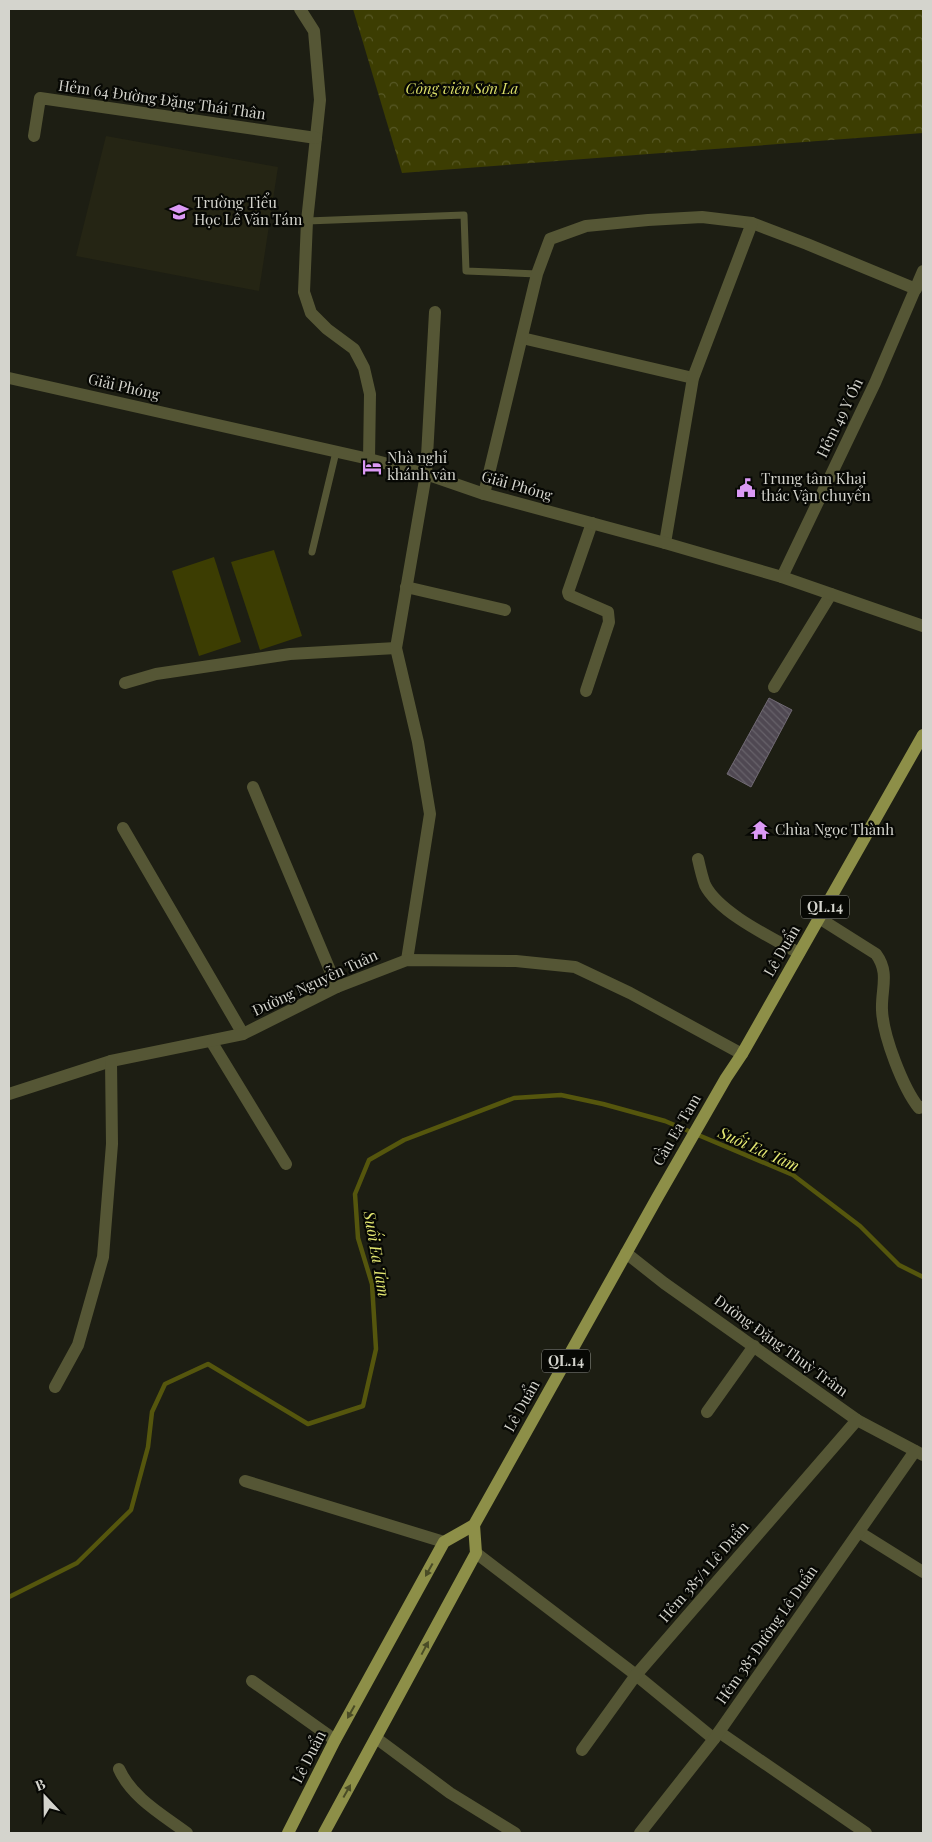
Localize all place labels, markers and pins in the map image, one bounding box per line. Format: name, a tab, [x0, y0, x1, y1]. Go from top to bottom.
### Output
place label: Trường Tiểu Học Lê Văn Tám	[194, 192, 303, 229]
school or university icon: Trường Tiểu Học Lê Văn Tám	[168, 201, 190, 223]
place label: Nhà nghỉ khánh vân	[387, 447, 456, 484]
hotel icon: Nhà nghỉ khánh vân	[361, 456, 383, 478]
place label: Trung tâm Khai thác Vận chuyển	[761, 468, 871, 505]
public building icon: Trung tâm Khai thác Vận chuyển	[735, 477, 757, 499]
temple icon: Chùa Ngọc Thành	[749, 819, 771, 841]
place label: Chùa Ngọc Thành	[775, 819, 894, 839]

